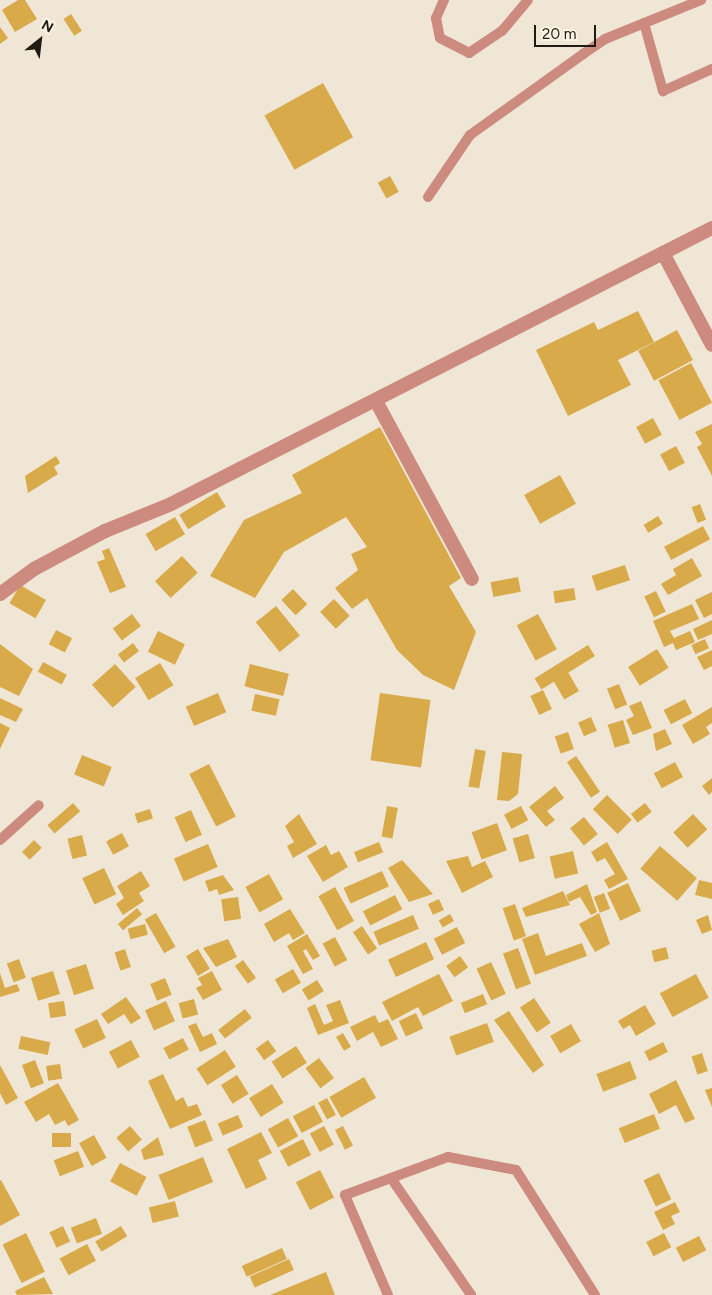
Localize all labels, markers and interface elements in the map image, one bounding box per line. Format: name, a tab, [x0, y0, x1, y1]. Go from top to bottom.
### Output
north arrow	[15, 15, 65, 65]
scale bar	[537, 15, 600, 47]
text: N	[39, 16, 56, 36]
text: 20 m	[542, 25, 576, 43]

